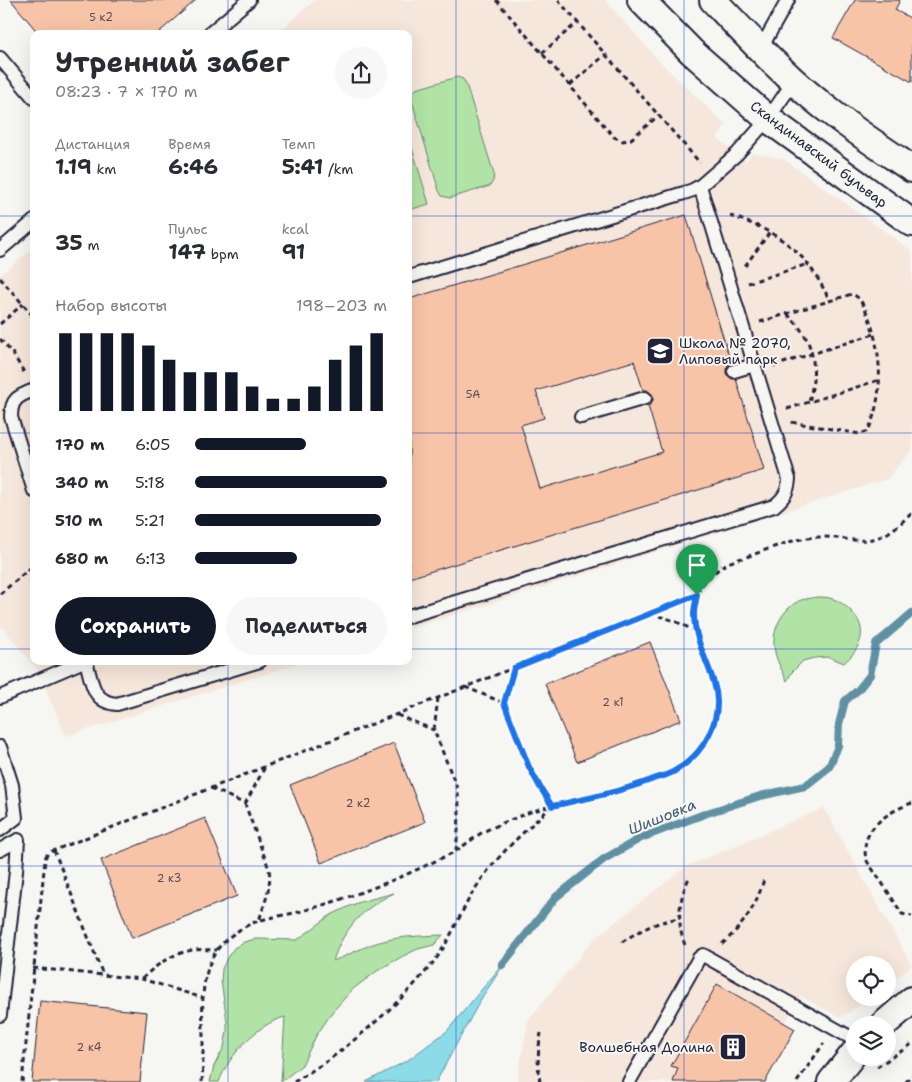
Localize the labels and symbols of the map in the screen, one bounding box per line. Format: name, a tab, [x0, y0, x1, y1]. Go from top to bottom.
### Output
house number: 5 к2	[89, 10, 113, 25]
street label: Скандинавский бульвар	[747, 97, 891, 212]
place label: Школа № 2070, Липовый парк	[679, 334, 791, 368]
school or university icon: Школа № 2070, Липовый парк	[645, 336, 675, 366]
house number: 5А	[466, 387, 480, 402]
pin	[676, 544, 718, 595]
house number: 2 к1	[602, 695, 624, 710]
water label: Шишовка	[625, 794, 699, 840]
house number: 2 к2	[346, 796, 370, 811]
house number: 2 к3	[157, 871, 181, 886]
building icon: Волшебная Долина	[718, 1032, 748, 1062]
place label: Волшебная Долина	[579, 1038, 714, 1056]
house number: 2 к4	[77, 1040, 102, 1055]

